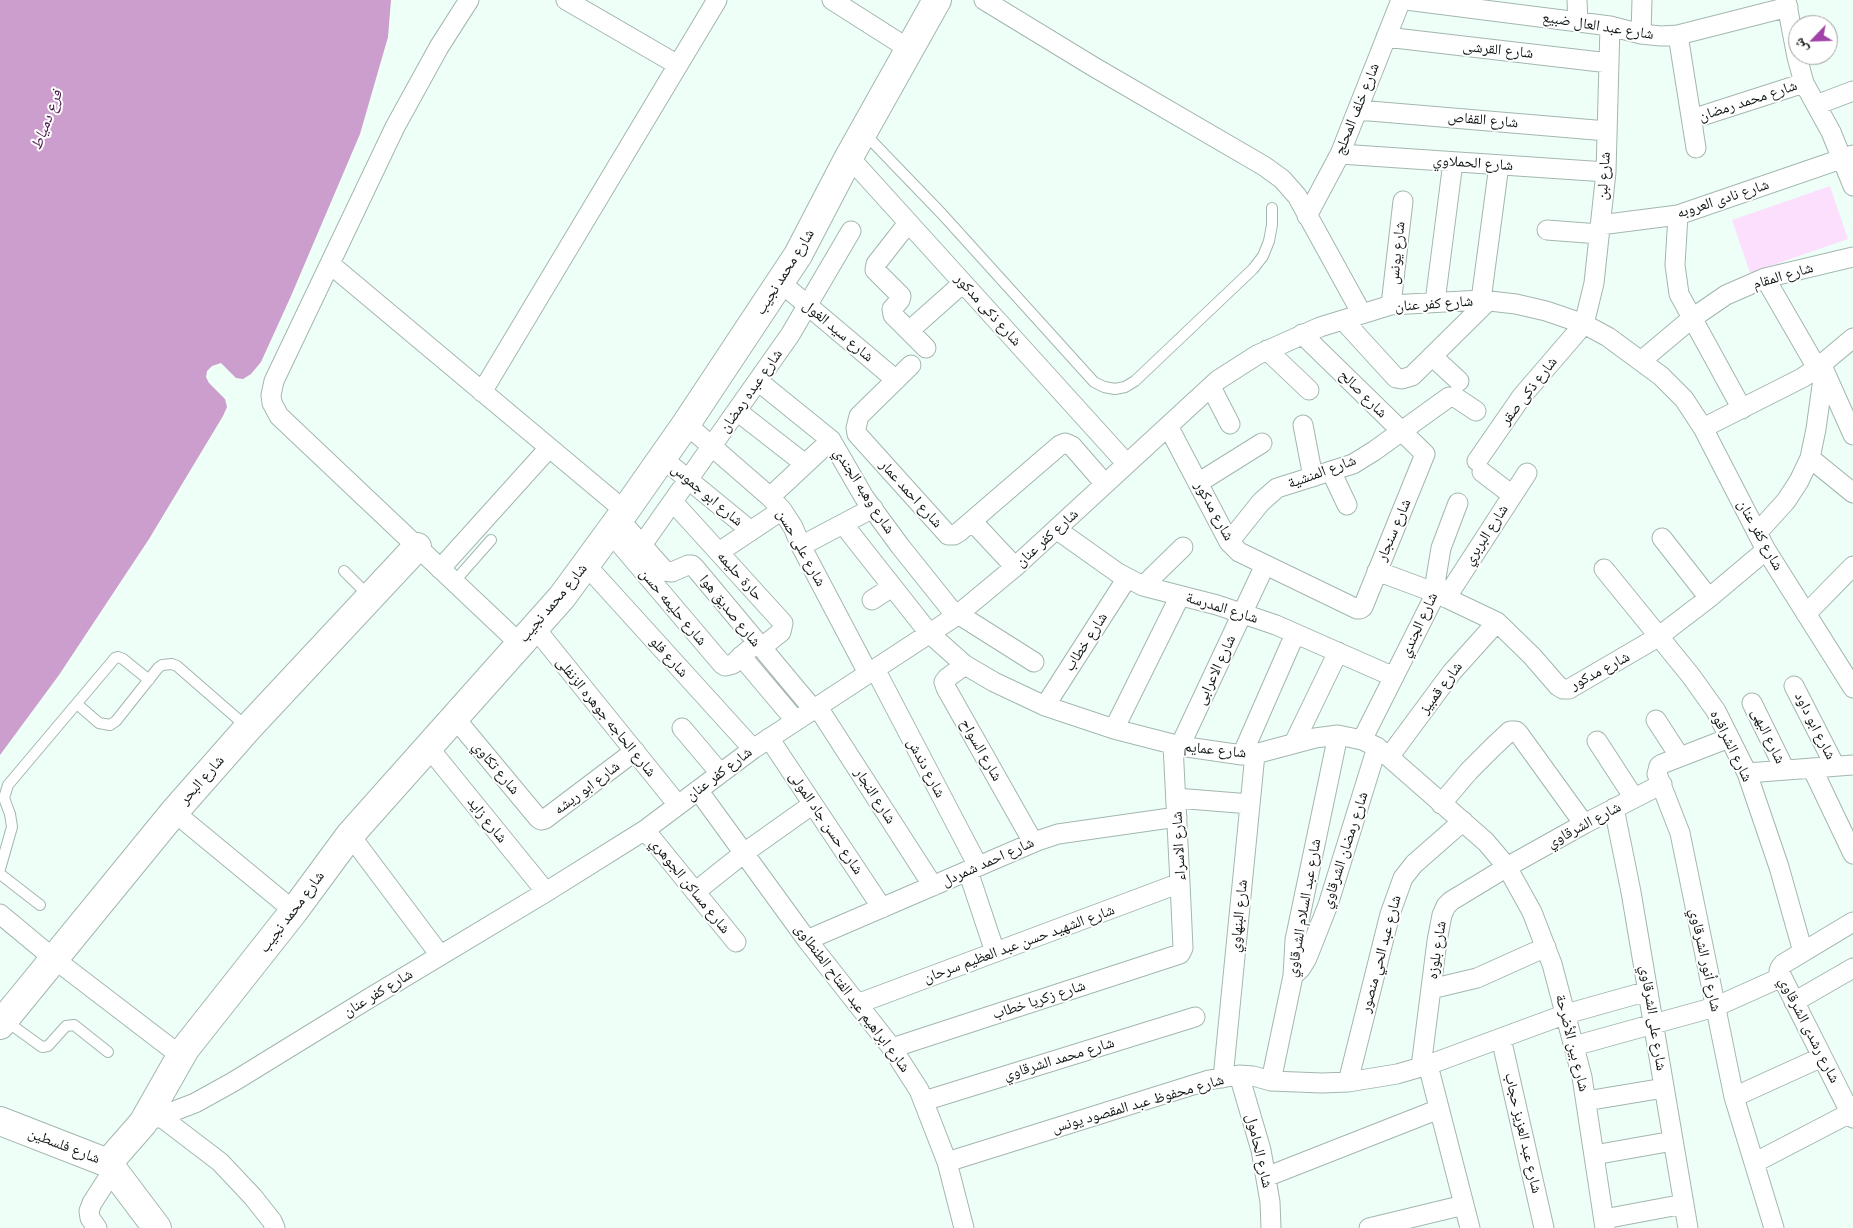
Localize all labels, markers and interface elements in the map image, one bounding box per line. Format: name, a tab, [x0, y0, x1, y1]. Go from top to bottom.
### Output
street label: شارع عبد العال ضبيع	[1541, 8, 1655, 44]
north arrow	[1788, 15, 1838, 65]
text: ش	[1789, 35, 1811, 56]
street label: شارع القرشى	[1462, 37, 1534, 63]
street label: شارع خلف المحلج	[1330, 60, 1384, 158]
street label: شارع محمد رمضان	[1696, 77, 1800, 125]
water label: فرع دمياط	[27, 87, 67, 153]
street label: شارع القفاص	[1447, 108, 1519, 132]
street label: شارع الحملاوي	[1432, 151, 1514, 175]
street label: شارع لبن	[1593, 151, 1615, 201]
street label: شارع نادى العروبه	[1675, 176, 1771, 222]
street label: شارع يونس	[1385, 220, 1409, 286]
street label: شارع محمد نجيب	[752, 226, 818, 318]
street label: شارع المقام	[1751, 259, 1815, 293]
street label: شارع ذكى مدكور	[951, 270, 1025, 350]
street label: شارع كفر عنان	[1394, 292, 1474, 316]
street label: شارع سيد الغول	[799, 296, 877, 366]
street label: شارع عبده رمضان	[716, 346, 786, 436]
street label: شارع ذكى صقر	[1497, 353, 1561, 429]
street label: شارع صالح	[1335, 366, 1391, 422]
street label: شارع وهبه الجندي	[830, 445, 898, 537]
street label: شارع المنشية	[1285, 451, 1359, 493]
street label: شارع احمد عمار	[876, 456, 946, 532]
street label: شارع ابو جموس	[667, 460, 747, 530]
street label: شارع مدكور	[1190, 478, 1238, 544]
street label: شارع سنجار	[1373, 496, 1415, 564]
street label: شارع كفر عنان	[1733, 496, 1787, 574]
street label: شارع البربري	[1460, 501, 1512, 569]
street label: شارع كفر عنان	[1012, 505, 1082, 571]
street label: شارع على حسن	[772, 506, 830, 590]
street label: حارة حليمه	[713, 548, 767, 604]
street label: شارع محمد نجيب	[515, 560, 591, 646]
street label: شارع حليمه حسن	[635, 565, 711, 649]
street label: شارع صديق هوا	[695, 571, 765, 651]
street label: شارع المدرسة	[1184, 588, 1260, 628]
street label: شارع الجندي	[1396, 590, 1442, 660]
street label: شارع خطاب	[1060, 609, 1112, 675]
street label: شارع الاعرابى	[1192, 632, 1240, 708]
street label: شارع فلو	[646, 633, 692, 681]
street label: شارع مدكور	[1567, 648, 1633, 694]
street label: شارع الحاجه جوهره الزنفلى	[552, 653, 660, 781]
street label: شارع قمبيز	[1416, 658, 1466, 718]
street label: شارع ابو داود	[1790, 689, 1840, 763]
street label: شارع البهى	[1747, 705, 1789, 767]
street label: شارع الشراقوه	[1706, 707, 1756, 785]
street label: شارع السواح	[956, 716, 1006, 784]
street label: شارع دندش	[903, 735, 949, 801]
street label: شارع تكاوي	[468, 738, 524, 798]
street label: شارع عمايم	[1183, 738, 1247, 762]
street label: شارع كفر عنان	[682, 743, 756, 805]
street label: شارع البحر	[176, 752, 228, 808]
street label: شارع ابو ريشه	[550, 757, 624, 819]
street label: شارع النجار	[850, 765, 900, 827]
street label: شارع حسن جاد المولى	[785, 768, 867, 878]
street label: شارع رمضان الشرقاوي	[1318, 789, 1372, 911]
street label: شارع زايد	[463, 793, 511, 847]
street label: شارع الشرقاوي	[1544, 798, 1624, 852]
street label: شارع الاسراء	[1168, 811, 1190, 881]
street label: شارع احمد شمردل	[939, 834, 1037, 890]
street label: شارع مساكن الجوهري	[646, 835, 734, 937]
street label: شارع عبد السلام الشرقاوي	[1283, 837, 1325, 979]
street label: شارع محمد نجيب	[255, 868, 329, 956]
street label: شارع البنهاوي	[1226, 879, 1252, 953]
street label: شارع عبد الحي منصور	[1357, 893, 1405, 1015]
street label: شارع الشهيد حسن عبد العظيم سرحان	[921, 901, 1117, 987]
street label: شارع أنور الشرقاوي	[1685, 907, 1725, 1013]
street label: شارع ابراهيم عبد الفتاح الطنطاوى	[790, 920, 914, 1076]
street label: شارع بلوزه	[1424, 920, 1450, 980]
street label: شارع على الشرقاوي	[1636, 964, 1670, 1072]
street label: شارع كفر عنان	[340, 965, 416, 1021]
street label: شارع رشدى الشرقاوي	[1774, 974, 1844, 1086]
street label: شارع زكريا خطاب	[990, 976, 1088, 1024]
street label: شارع بين الأضرحة	[1551, 993, 1593, 1093]
street label: شارع محمد الشرقاوي	[1001, 1034, 1117, 1084]
street label: شارع محفوظ عبد المقصود يونس	[1050, 1071, 1226, 1137]
street label: شارع عبد العزيز حجاب	[1500, 1071, 1546, 1195]
street label: شارع الحامول	[1242, 1112, 1276, 1190]
street label: شارع فلسطين	[25, 1124, 103, 1168]

